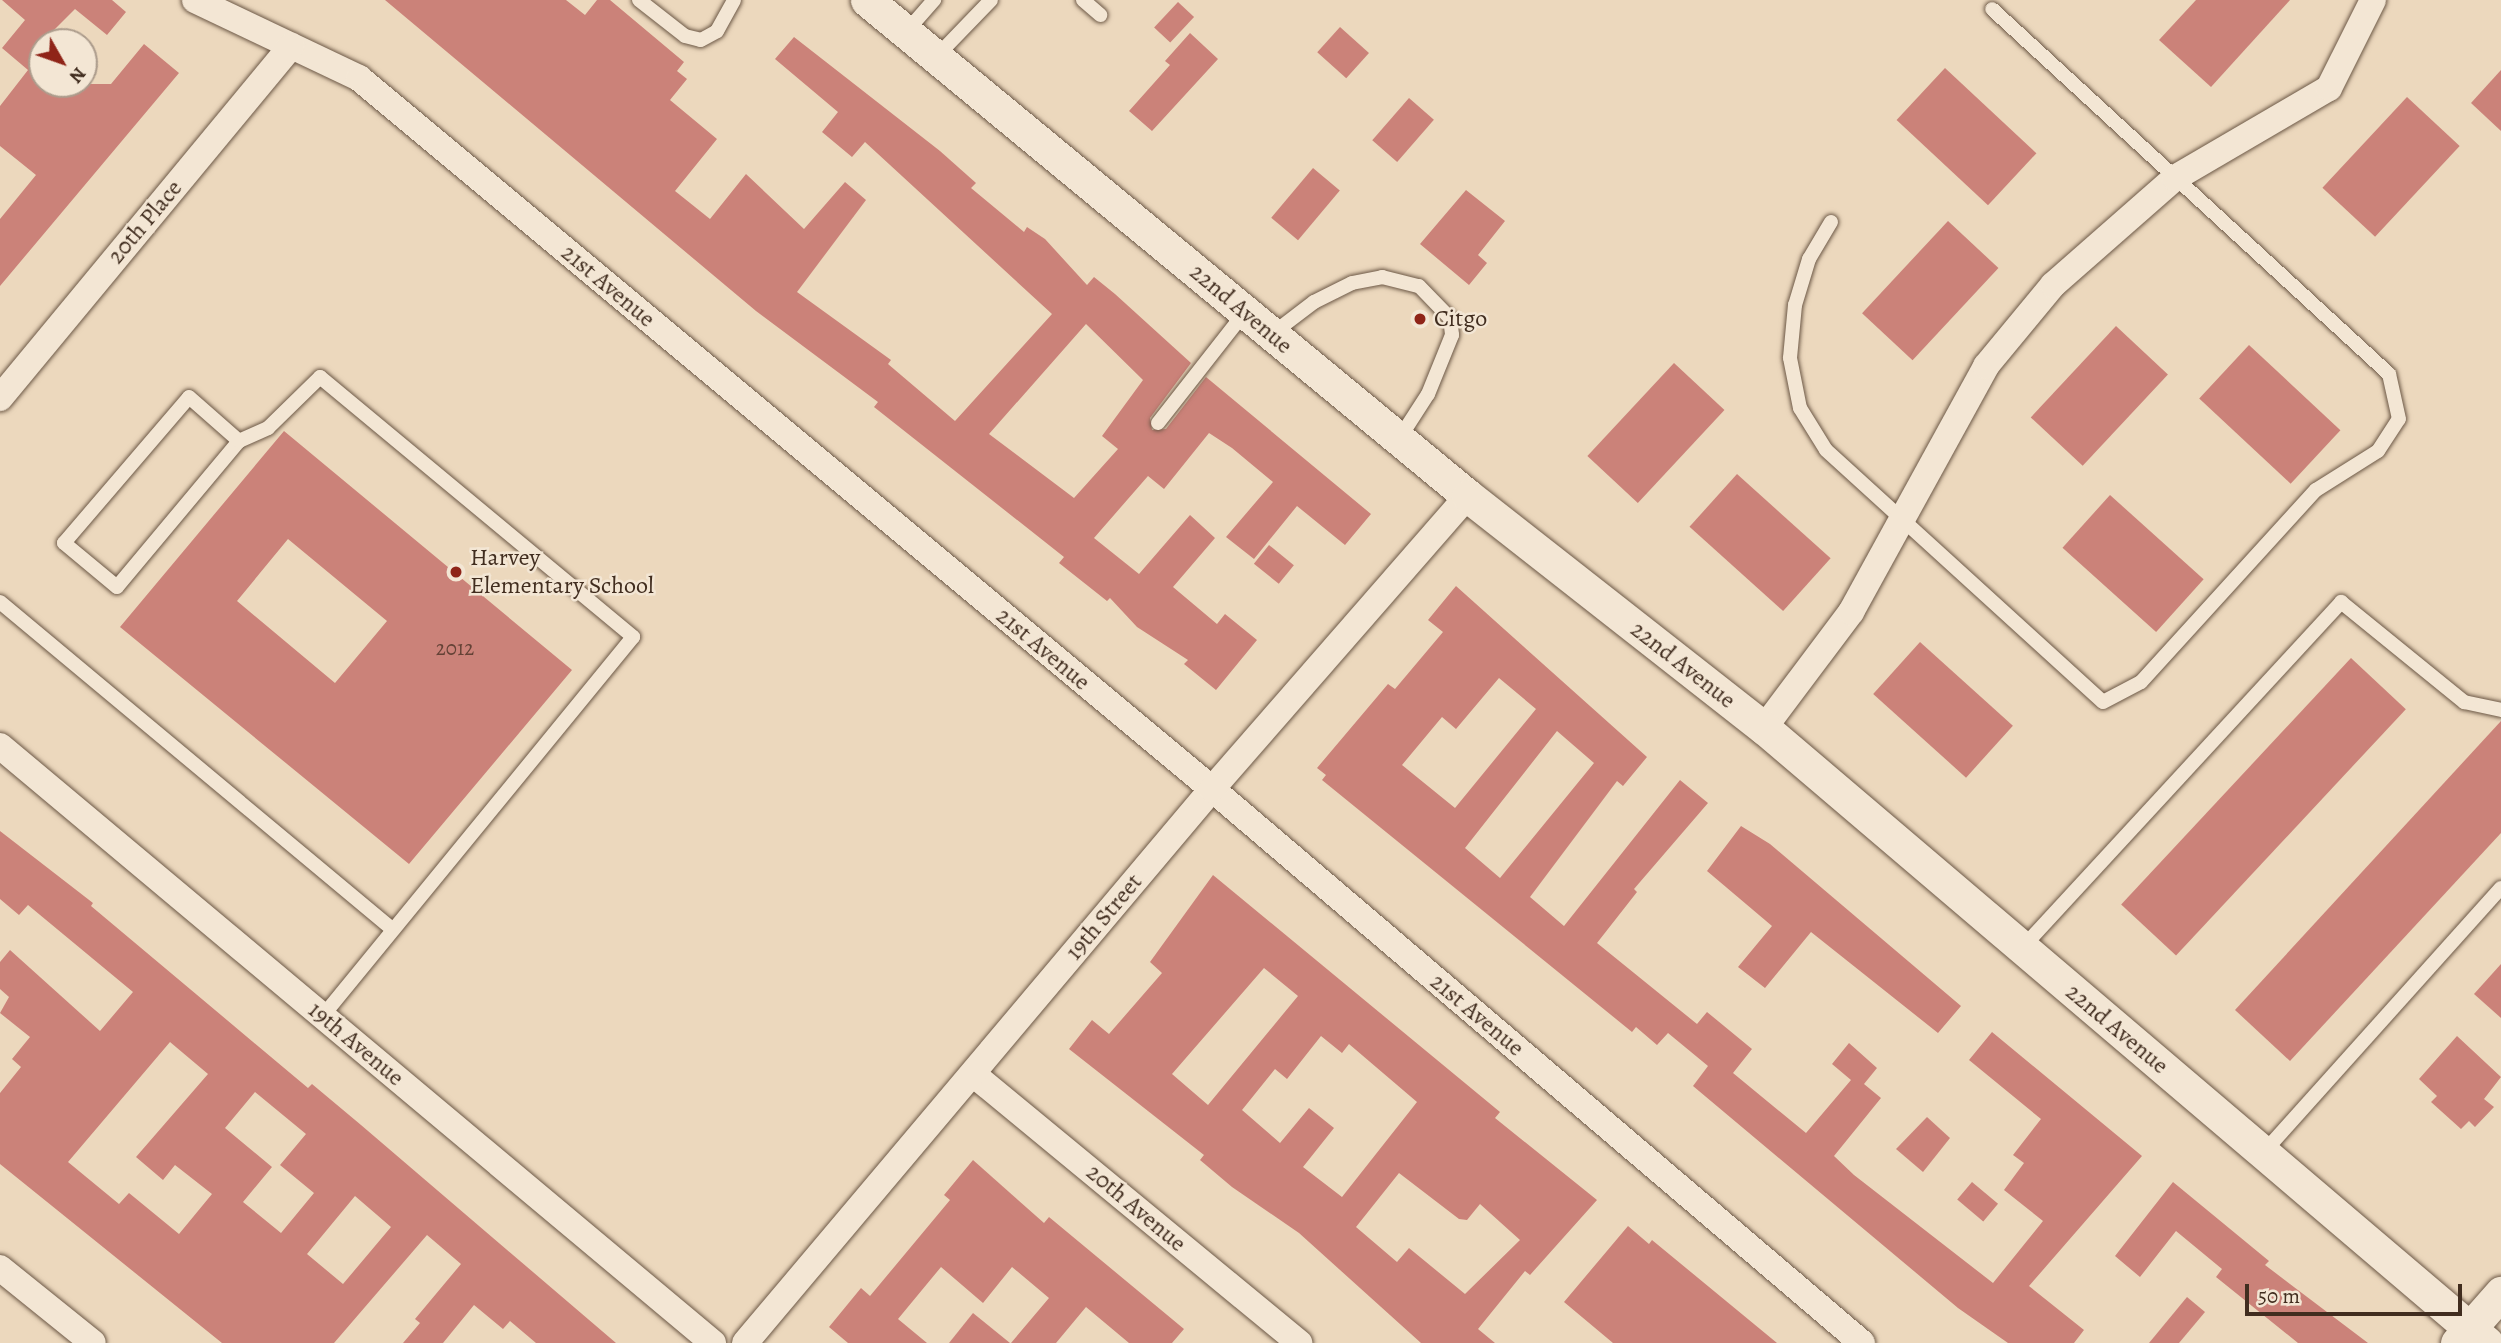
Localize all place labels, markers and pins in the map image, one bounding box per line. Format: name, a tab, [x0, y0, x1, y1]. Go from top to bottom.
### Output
place label: Citgo	[1434, 305, 1487, 333]
marker: Citgo	[1412, 311, 1428, 327]
place label: Harvey Elementary School	[470, 544, 654, 600]
marker: Harvey Elementary School	[448, 564, 464, 580]

